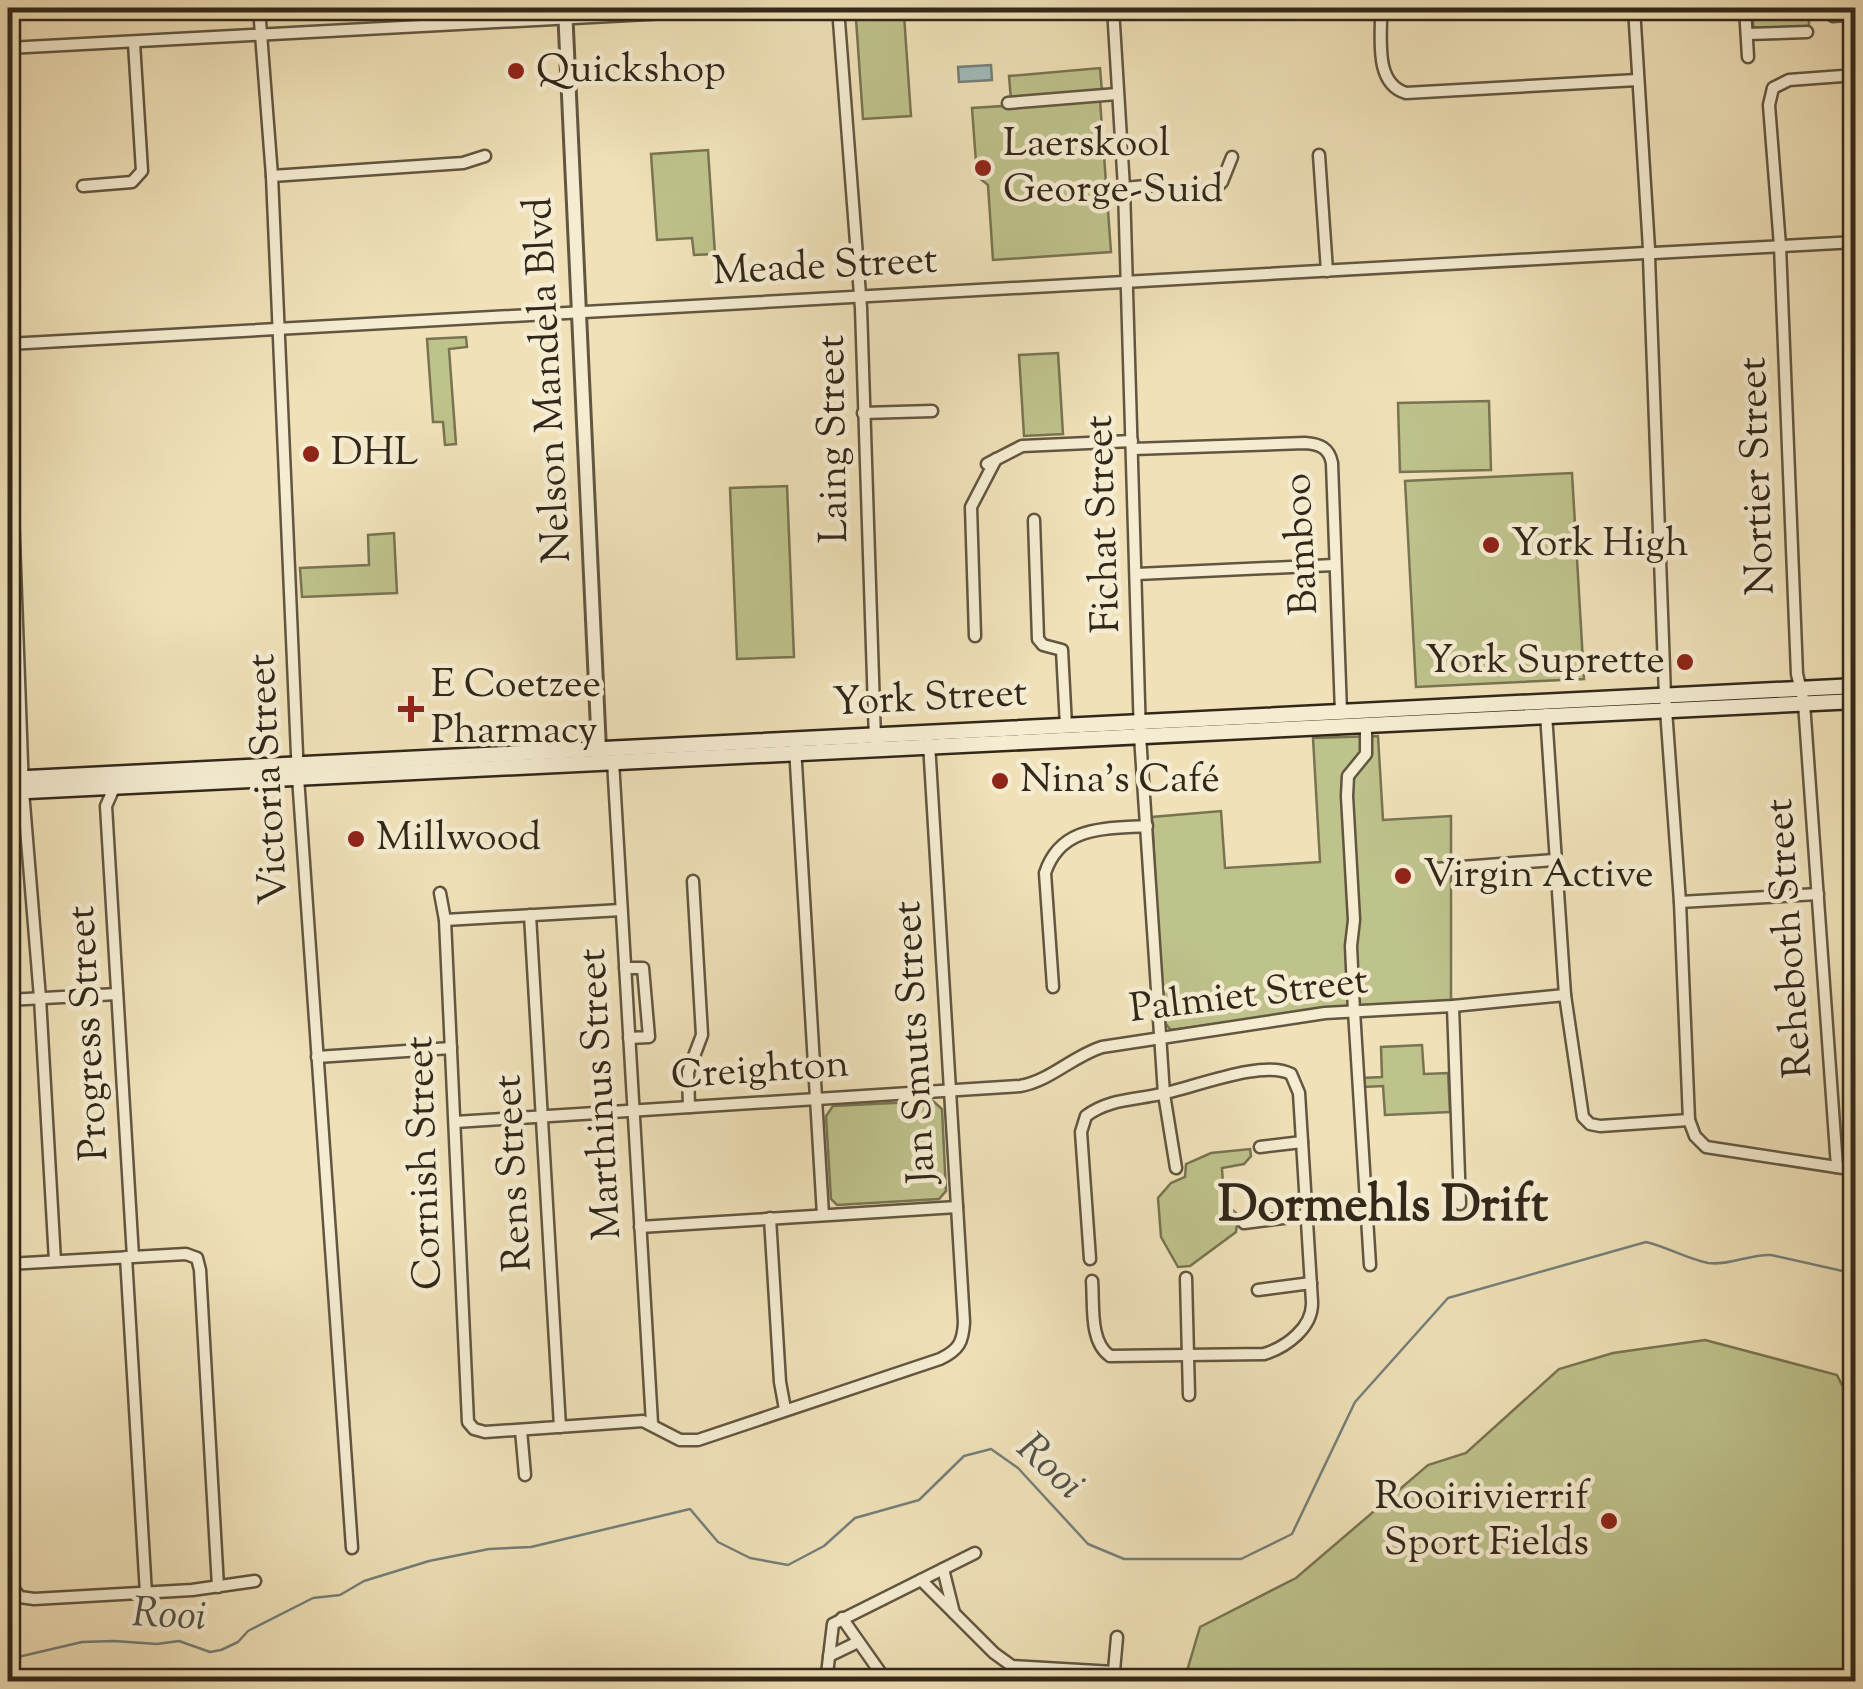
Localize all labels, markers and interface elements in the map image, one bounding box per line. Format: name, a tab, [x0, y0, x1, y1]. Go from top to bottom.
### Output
place label: Quickshop	[536, 43, 726, 100]
marker: Quickshop	[505, 60, 527, 82]
place label: Laerskool George-Suid	[1003, 117, 1223, 220]
marker: Laerskool George-Suid	[972, 157, 994, 179]
street label: Nelson Mandela Blvd	[512, 196, 588, 564]
street label: Meade Street	[711, 234, 939, 302]
street label: Laing Street	[805, 334, 865, 544]
street label: Nortier Street	[1726, 356, 1792, 596]
street label: Fichat Street	[1073, 414, 1137, 634]
place label: DHL	[331, 426, 418, 483]
marker: DHL	[300, 443, 322, 465]
street label: Bamboo	[1271, 472, 1335, 616]
place label: York High	[1511, 517, 1688, 574]
marker: York High	[1480, 534, 1502, 556]
place label: York Suprette	[1425, 634, 1665, 691]
marker: York Suprette	[1674, 651, 1696, 673]
street label: Victoria Street	[235, 652, 305, 906]
place label: E Coetzee Pharmacy	[431, 658, 601, 761]
street label: York Street	[831, 666, 1029, 734]
marker: E Coetzee Pharmacy	[400, 698, 422, 720]
place label: Nina's Café	[1020, 753, 1220, 810]
marker: Nina's Café	[989, 770, 1011, 792]
street label: Reheboth Street	[1753, 796, 1829, 1080]
place label: Millwood	[376, 811, 541, 868]
marker: Millwood	[345, 828, 367, 850]
place label: Virgin Active	[1423, 848, 1654, 905]
marker: Virgin Active	[1392, 865, 1414, 887]
street label: Jan Smuts Street	[881, 899, 953, 1187]
street label: Progress Street	[55, 904, 125, 1162]
street label: Marthinus Street	[566, 946, 638, 1241]
street label: Palmiet Street	[1127, 954, 1372, 1040]
street label: Cornish Street	[393, 1035, 459, 1291]
street label: Creighton	[669, 1037, 851, 1107]
street label: Rens Street	[481, 1073, 549, 1273]
district label: Dormehls Drift	[1218, 1172, 1549, 1244]
water label: Rooi	[1001, 1421, 1097, 1515]
place label: Rooirivierrif Sport Fields	[1374, 1470, 1591, 1573]
marker: Rooirivierrif Sport Fields	[1598, 1510, 1620, 1532]
water label: Rooi	[130, 1585, 208, 1649]

